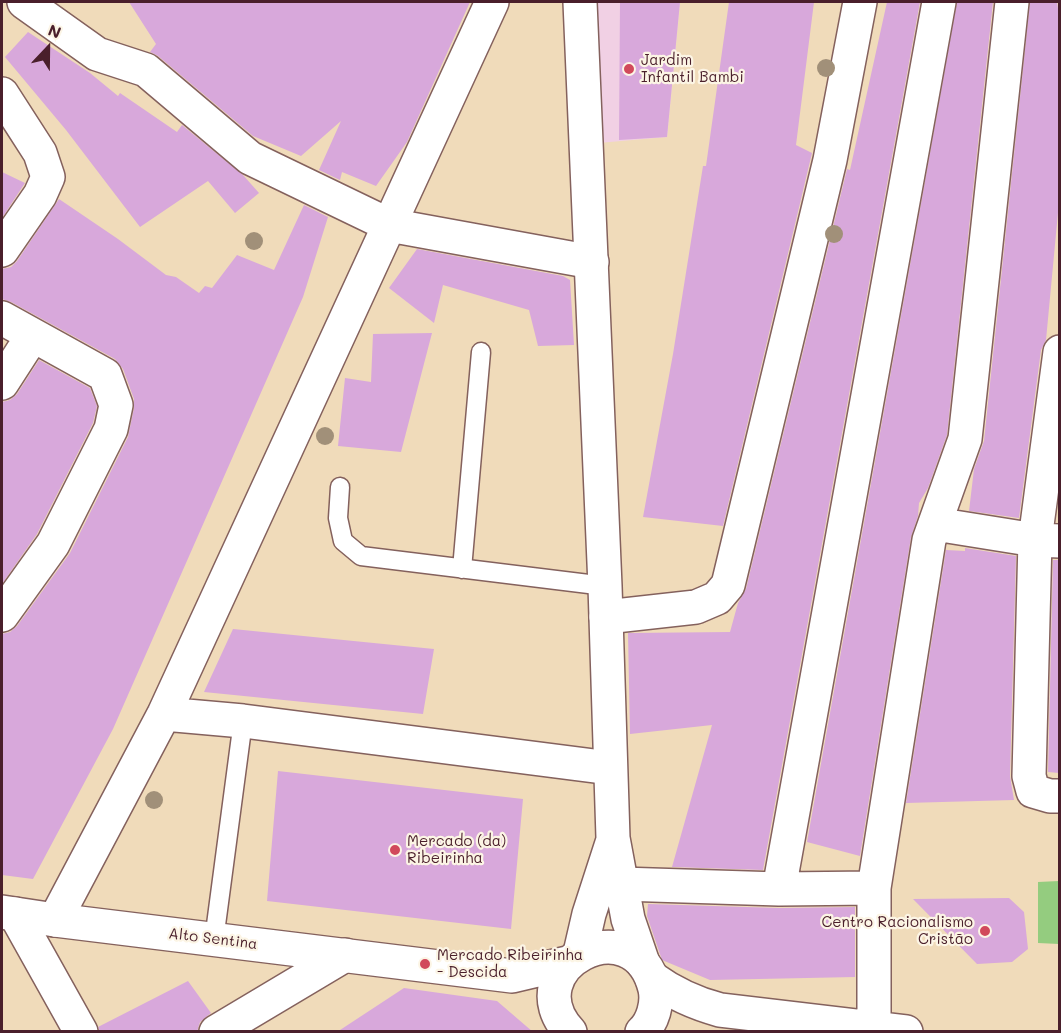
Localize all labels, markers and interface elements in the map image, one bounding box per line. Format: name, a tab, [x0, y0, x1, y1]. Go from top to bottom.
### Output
north arrow	[18, 18, 78, 78]
text: N	[45, 19, 64, 43]
place label: Jardim Infantil Bambi	[641, 51, 744, 86]
marker: Jardim Infantil Bambi	[622, 62, 636, 76]
place label: Mercado (da) Ribeirinha	[407, 832, 506, 867]
marker: Mercado (da) Ribeirinha	[388, 843, 402, 857]
place label: Centro Racionalismo Cristão	[821, 913, 973, 948]
marker: Centro Racionalismo Cristão	[978, 924, 992, 938]
street label: Alto Sentina	[168, 925, 258, 953]
place label: Mercado Ribeirinha - Descida	[437, 946, 583, 981]
marker: Mercado Ribeirinha - Descida	[418, 957, 432, 971]

